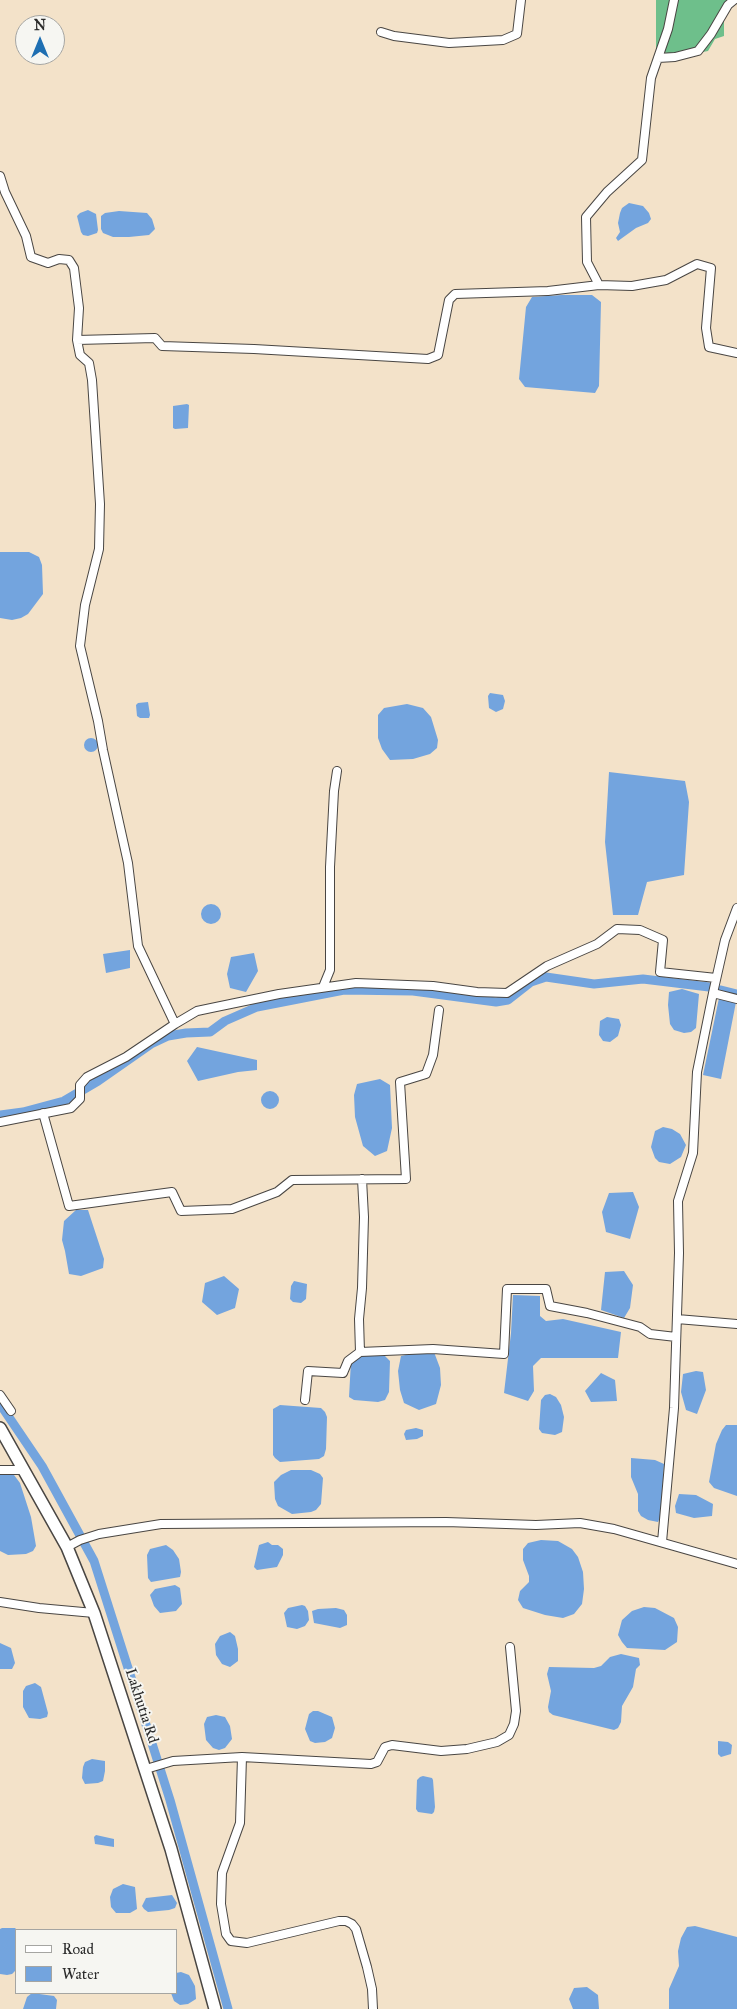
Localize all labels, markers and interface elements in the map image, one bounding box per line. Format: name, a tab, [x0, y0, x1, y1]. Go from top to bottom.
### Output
north arrow	[15, 15, 65, 65]
text: N	[34, 17, 46, 34]
street label: Lakhutia Rd	[120, 1666, 162, 1746]
legend	[15, 1929, 178, 1994]
text: Road	[62, 1940, 94, 1958]
text: Water	[62, 1965, 99, 1983]

